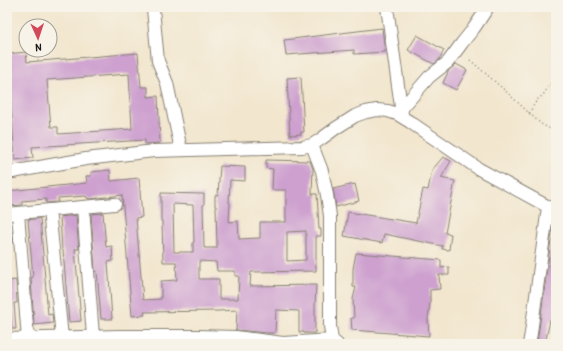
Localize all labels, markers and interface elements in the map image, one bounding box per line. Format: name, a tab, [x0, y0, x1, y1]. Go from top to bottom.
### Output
north arrow	[18, 18, 58, 58]
text: N	[35, 41, 42, 55]

